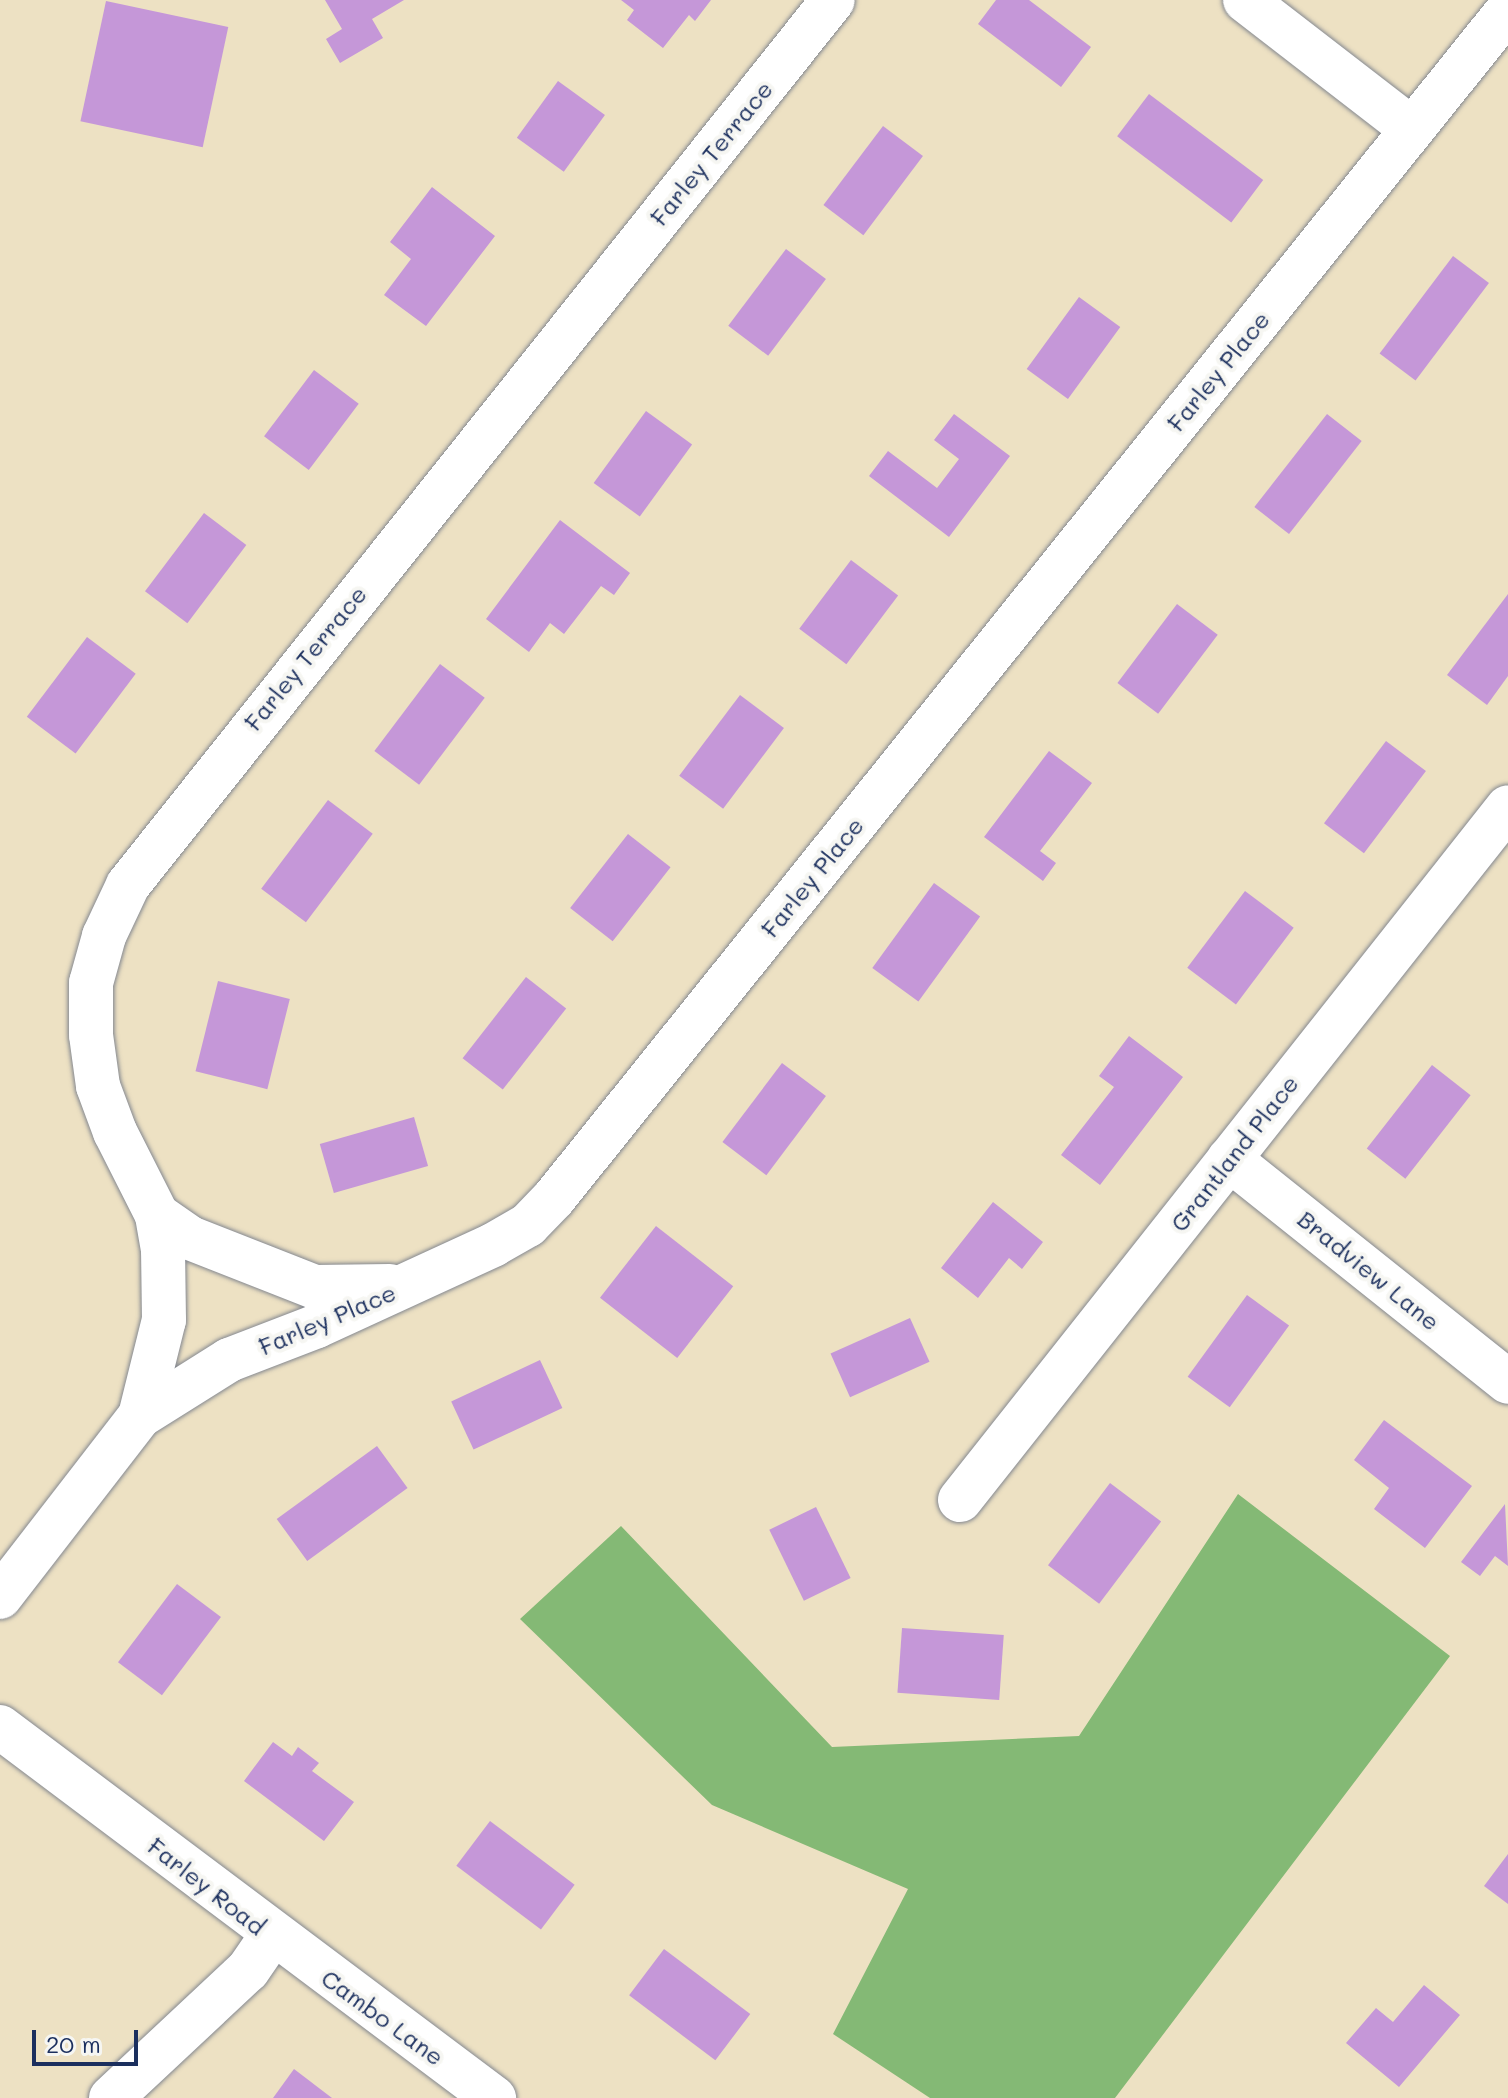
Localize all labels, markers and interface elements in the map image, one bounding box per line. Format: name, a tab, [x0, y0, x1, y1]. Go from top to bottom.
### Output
street label: Farley Terrace	[644, 75, 778, 231]
street label: Farley Place	[1161, 305, 1275, 437]
street label: Farley Terrace	[238, 580, 372, 736]
street label: Farley Place	[755, 811, 869, 943]
street label: Grantland Place	[1164, 1069, 1304, 1237]
street label: Bradview Lane	[1292, 1204, 1446, 1336]
street label: Farley Place	[254, 1277, 400, 1361]
street label: Farley Road	[142, 1831, 272, 1941]
street label: Cambo Lane	[316, 1963, 450, 2071]
scale bar	[36, 2014, 142, 2064]
text: 20 m	[46, 2028, 101, 2059]

